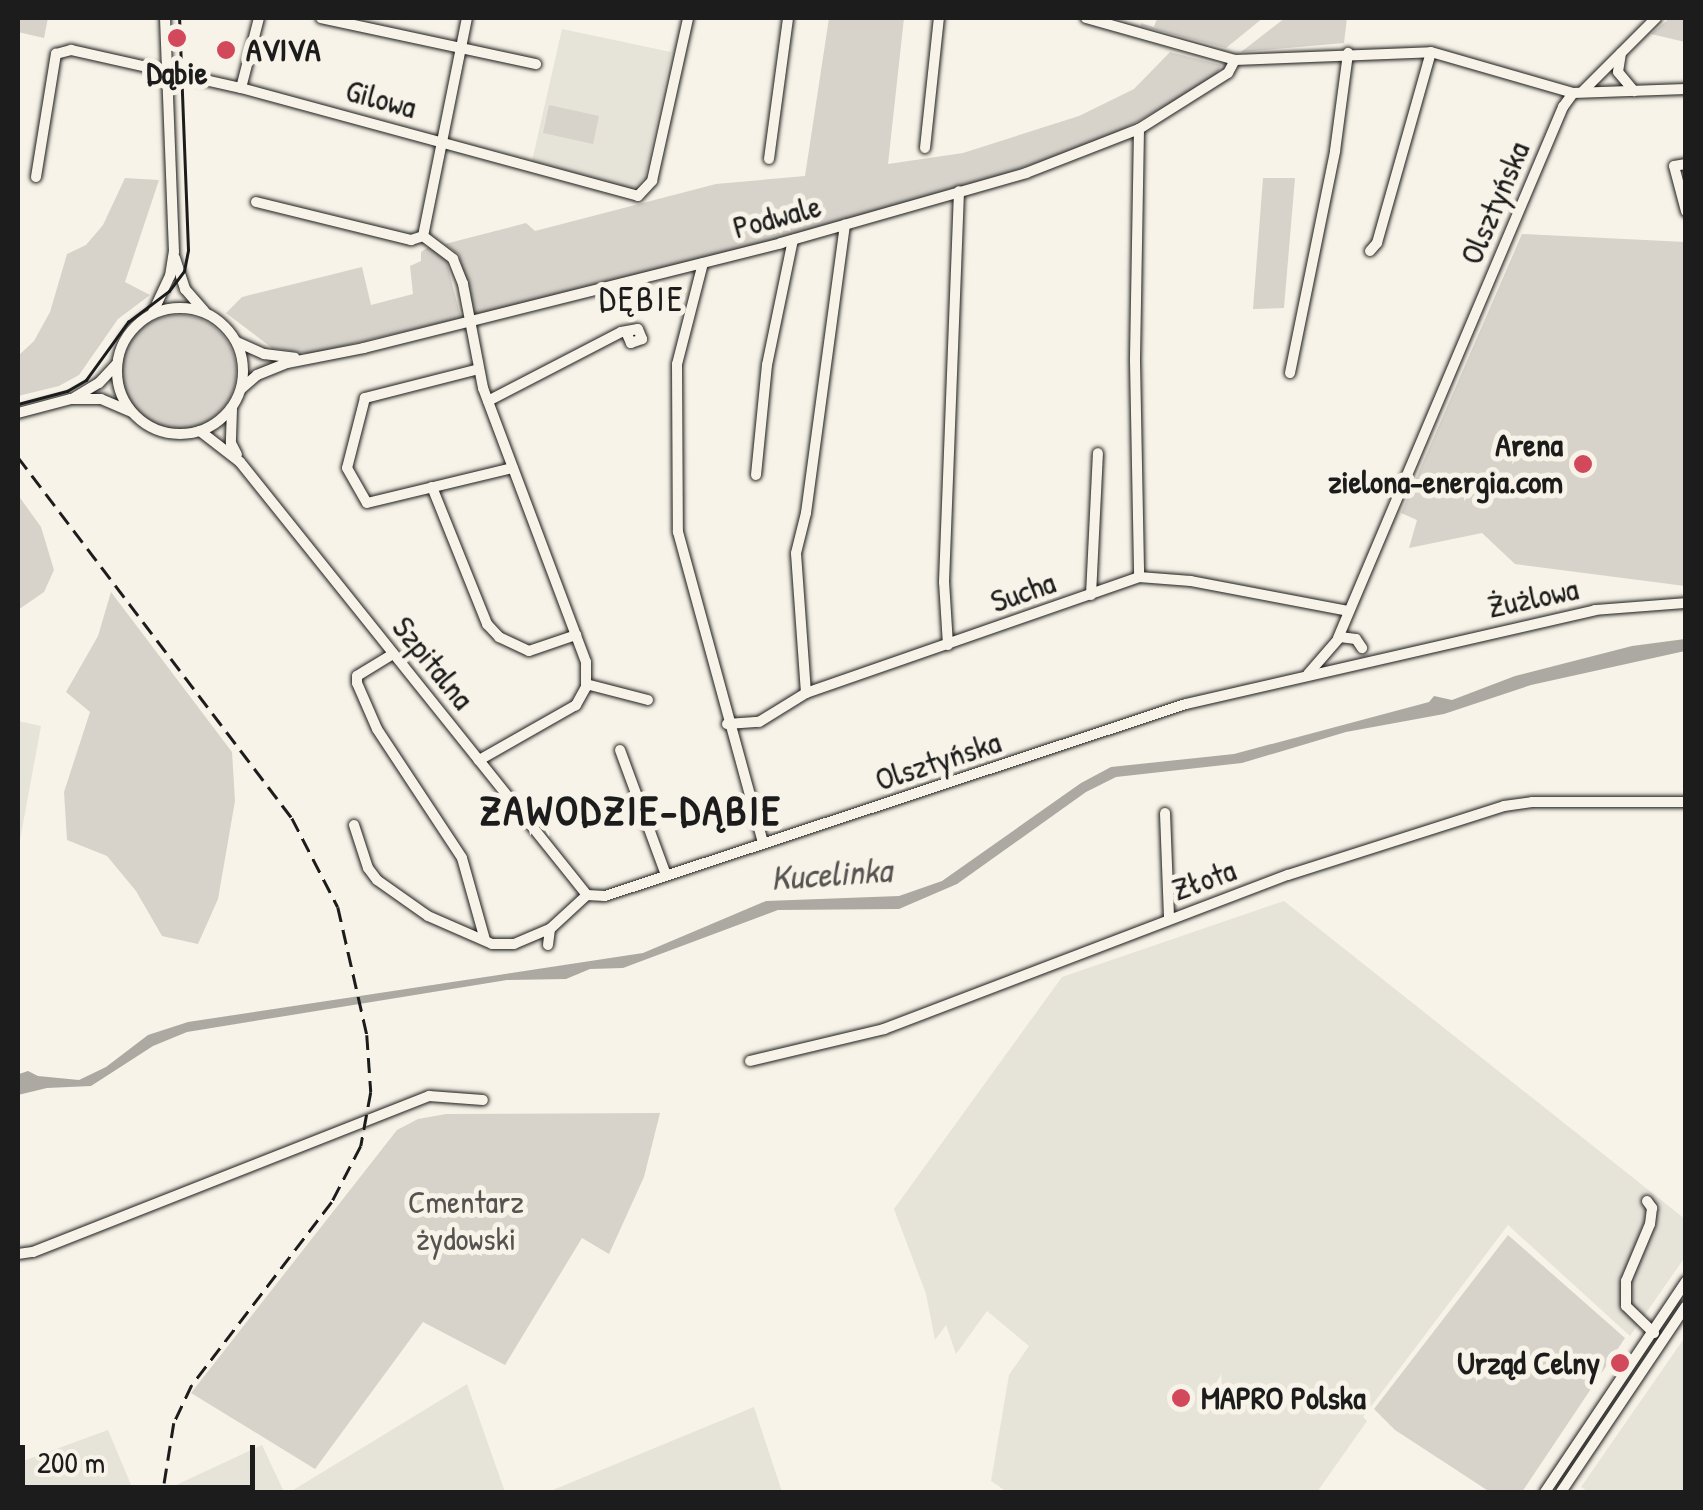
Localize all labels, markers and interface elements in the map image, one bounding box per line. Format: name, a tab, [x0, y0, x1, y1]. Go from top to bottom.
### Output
marker: Dąbie	[166, 27, 188, 49]
place label: AVIVA	[246, 31, 321, 69]
marker: AVIVA	[215, 39, 237, 61]
place label: Dąbie	[147, 54, 207, 92]
street label: Gilowa	[342, 71, 420, 127]
street label: Olsztyńska	[1452, 136, 1538, 270]
street label: Podwale	[729, 187, 825, 247]
district label: DĘBIE	[599, 278, 685, 320]
place label: Arena zielona-energia.com	[1328, 427, 1563, 502]
marker: Arena zielona-energia.com	[1572, 453, 1594, 475]
street label: Sucha	[986, 563, 1060, 621]
street label: Żużlowa	[1484, 570, 1582, 626]
street label: Szpitalna	[384, 609, 482, 717]
street label: Olsztyńska	[870, 723, 1006, 799]
district label: ZAWODZIE-DĄBIE	[480, 785, 782, 835]
water label: Kucelinka	[769, 849, 893, 899]
street label: Złota	[1167, 851, 1241, 909]
park label: Cmentarz żydowski	[408, 1184, 524, 1259]
place label: Urząd Celny	[1457, 1344, 1600, 1382]
marker: Urząd Celny	[1609, 1352, 1631, 1374]
place label: MAPRO Polska	[1201, 1379, 1366, 1417]
marker: MAPRO Polska	[1170, 1387, 1192, 1409]
scale bar	[25, 1425, 260, 1487]
text: 200 m	[37, 1442, 105, 1482]

